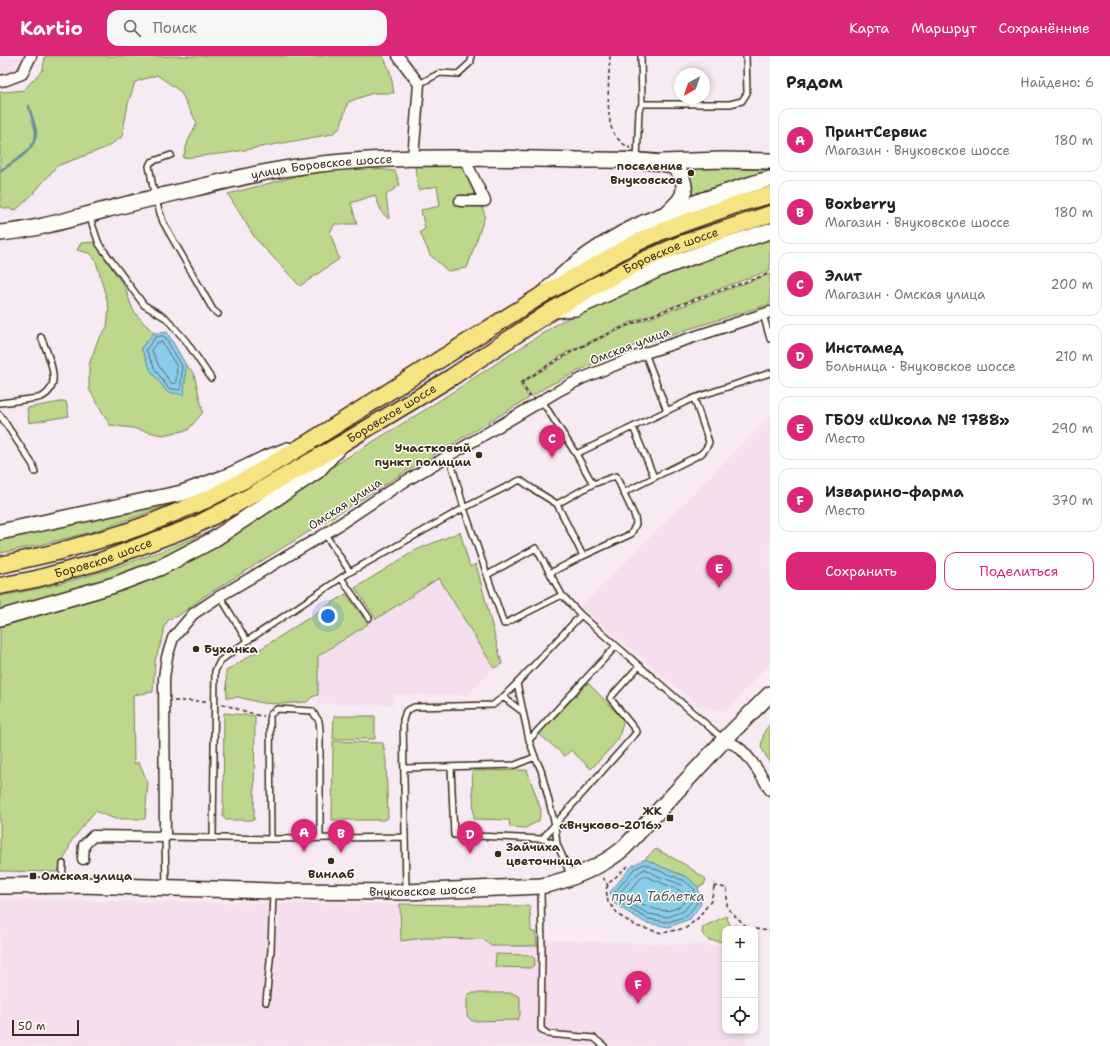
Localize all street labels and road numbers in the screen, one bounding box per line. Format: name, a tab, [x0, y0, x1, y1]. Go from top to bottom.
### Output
street label: улица Боровское шоссе	[249, 151, 393, 183]
street label: Боровское шоссе	[620, 224, 721, 278]
street label: Омская улица	[588, 323, 673, 369]
street label: Боровское шоссе	[344, 380, 440, 447]
street label: Омская улица	[305, 474, 385, 534]
street label: Боровское шоссе	[53, 534, 154, 582]
street label: Внуковское шоссе	[369, 881, 477, 900]

